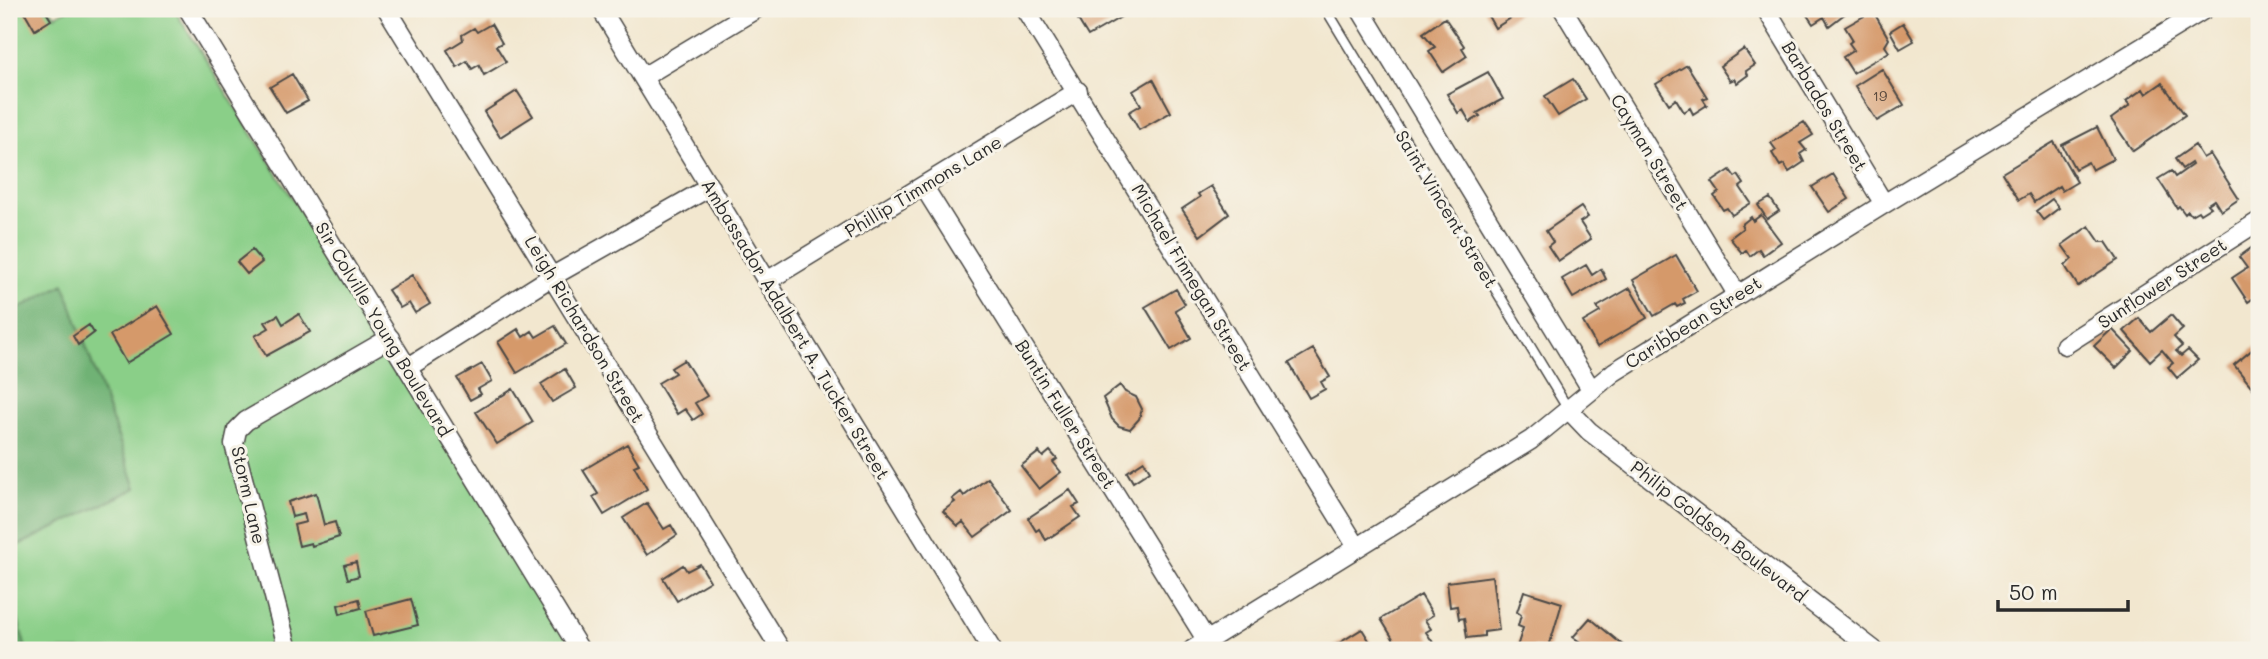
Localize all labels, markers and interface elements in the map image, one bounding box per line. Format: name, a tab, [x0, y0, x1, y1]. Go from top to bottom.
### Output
street label: Barbados Street	[1777, 36, 1873, 176]
house number: 19	[1873, 86, 1887, 105]
street label: Cayman Street	[1606, 89, 1694, 215]
street label: Saint Vincent Street	[1390, 126, 1504, 292]
street label: Phillip Timmons Lane	[840, 130, 1006, 242]
street label: Ambassador Adalbert A. Tucker Street	[696, 174, 896, 484]
street label: Michael Finnegan Street	[1126, 179, 1258, 375]
street label: Sir Colville Young Boulevard	[310, 217, 458, 441]
street label: Leigh Richardson Street	[520, 231, 650, 427]
street label: Sunflower Street	[2093, 232, 2231, 334]
street label: Caribbean Street	[1620, 270, 1766, 374]
street label: Buntin Fuller Street	[1010, 335, 1122, 493]
street label: Storm Lane	[226, 444, 272, 546]
street label: Philip Goldson Boulevard	[1626, 455, 1812, 607]
scale bar	[1998, 568, 2128, 612]
text: 50 m	[2009, 578, 2058, 605]

